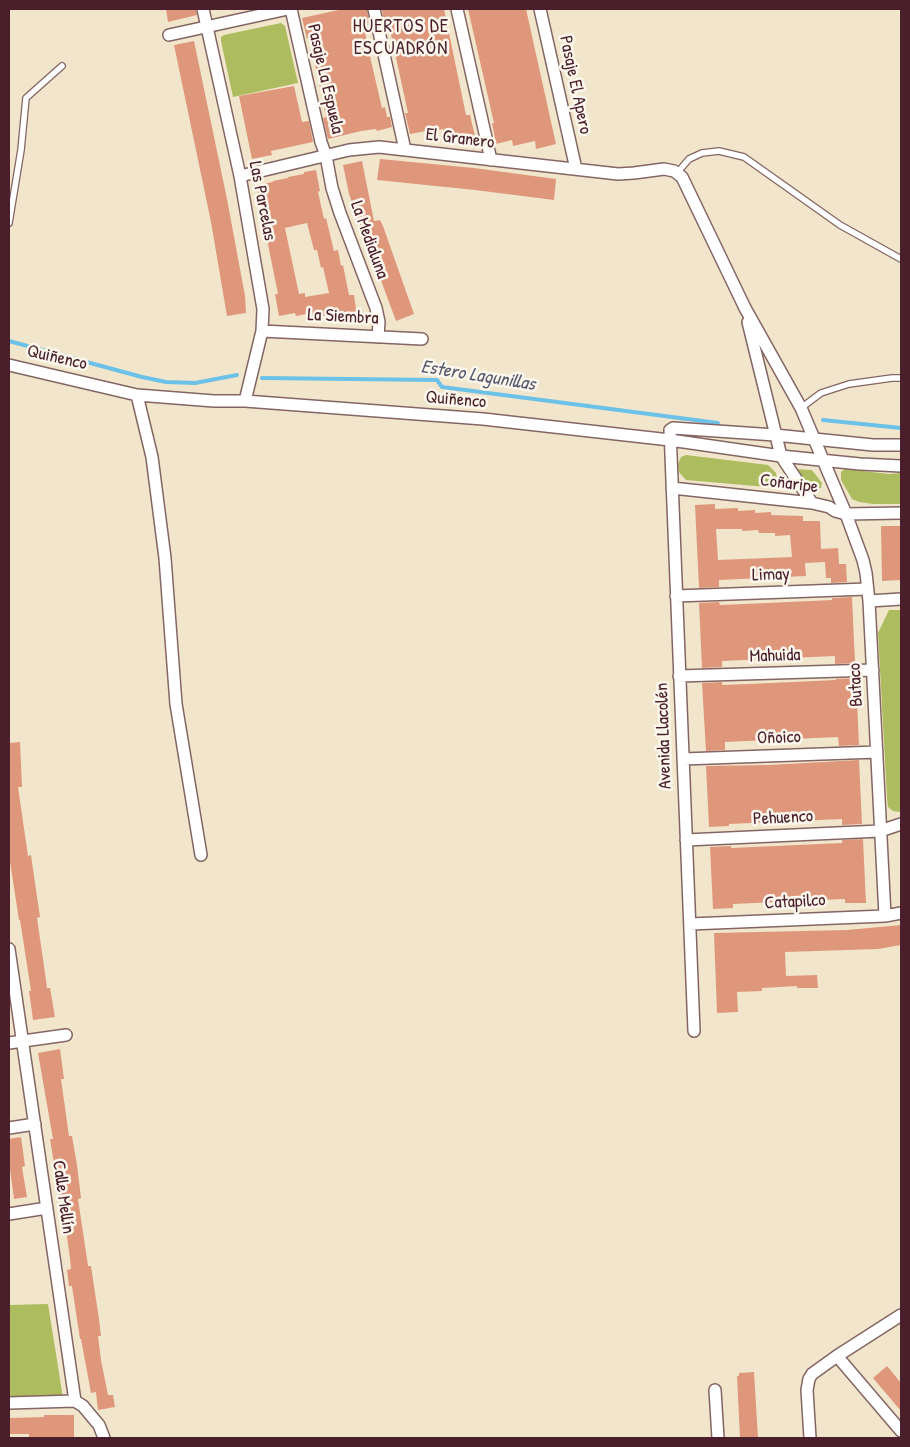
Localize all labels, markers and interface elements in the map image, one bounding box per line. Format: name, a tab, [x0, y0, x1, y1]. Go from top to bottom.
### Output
district label: HUERTOS DE ESCUADRÓN	[352, 16, 450, 60]
street label: Pasaje La Espuela	[302, 22, 348, 136]
street label: Pasaje El Apero	[554, 34, 596, 136]
street label: El Granero	[424, 124, 496, 154]
street label: Las Parcelas	[244, 159, 280, 243]
street label: La Medialuna	[345, 198, 393, 282]
street label: La Siembra	[307, 304, 379, 330]
street label: Quiñenco	[25, 341, 89, 375]
water label: Estero Lagunillas	[419, 356, 537, 396]
street label: Quiñenco	[425, 387, 487, 413]
street label: Coñaripe	[759, 470, 819, 498]
street label: Limay	[752, 564, 790, 586]
street label: Mahuida	[749, 644, 801, 668]
street label: Butaco	[844, 663, 868, 707]
street label: Avenida Llacolén	[651, 682, 677, 790]
street label: Oñoico	[757, 726, 801, 750]
street label: Pehuenco	[752, 806, 814, 830]
street label: Catapilco	[764, 890, 826, 914]
street label: Calle Mellín	[47, 1159, 79, 1235]

